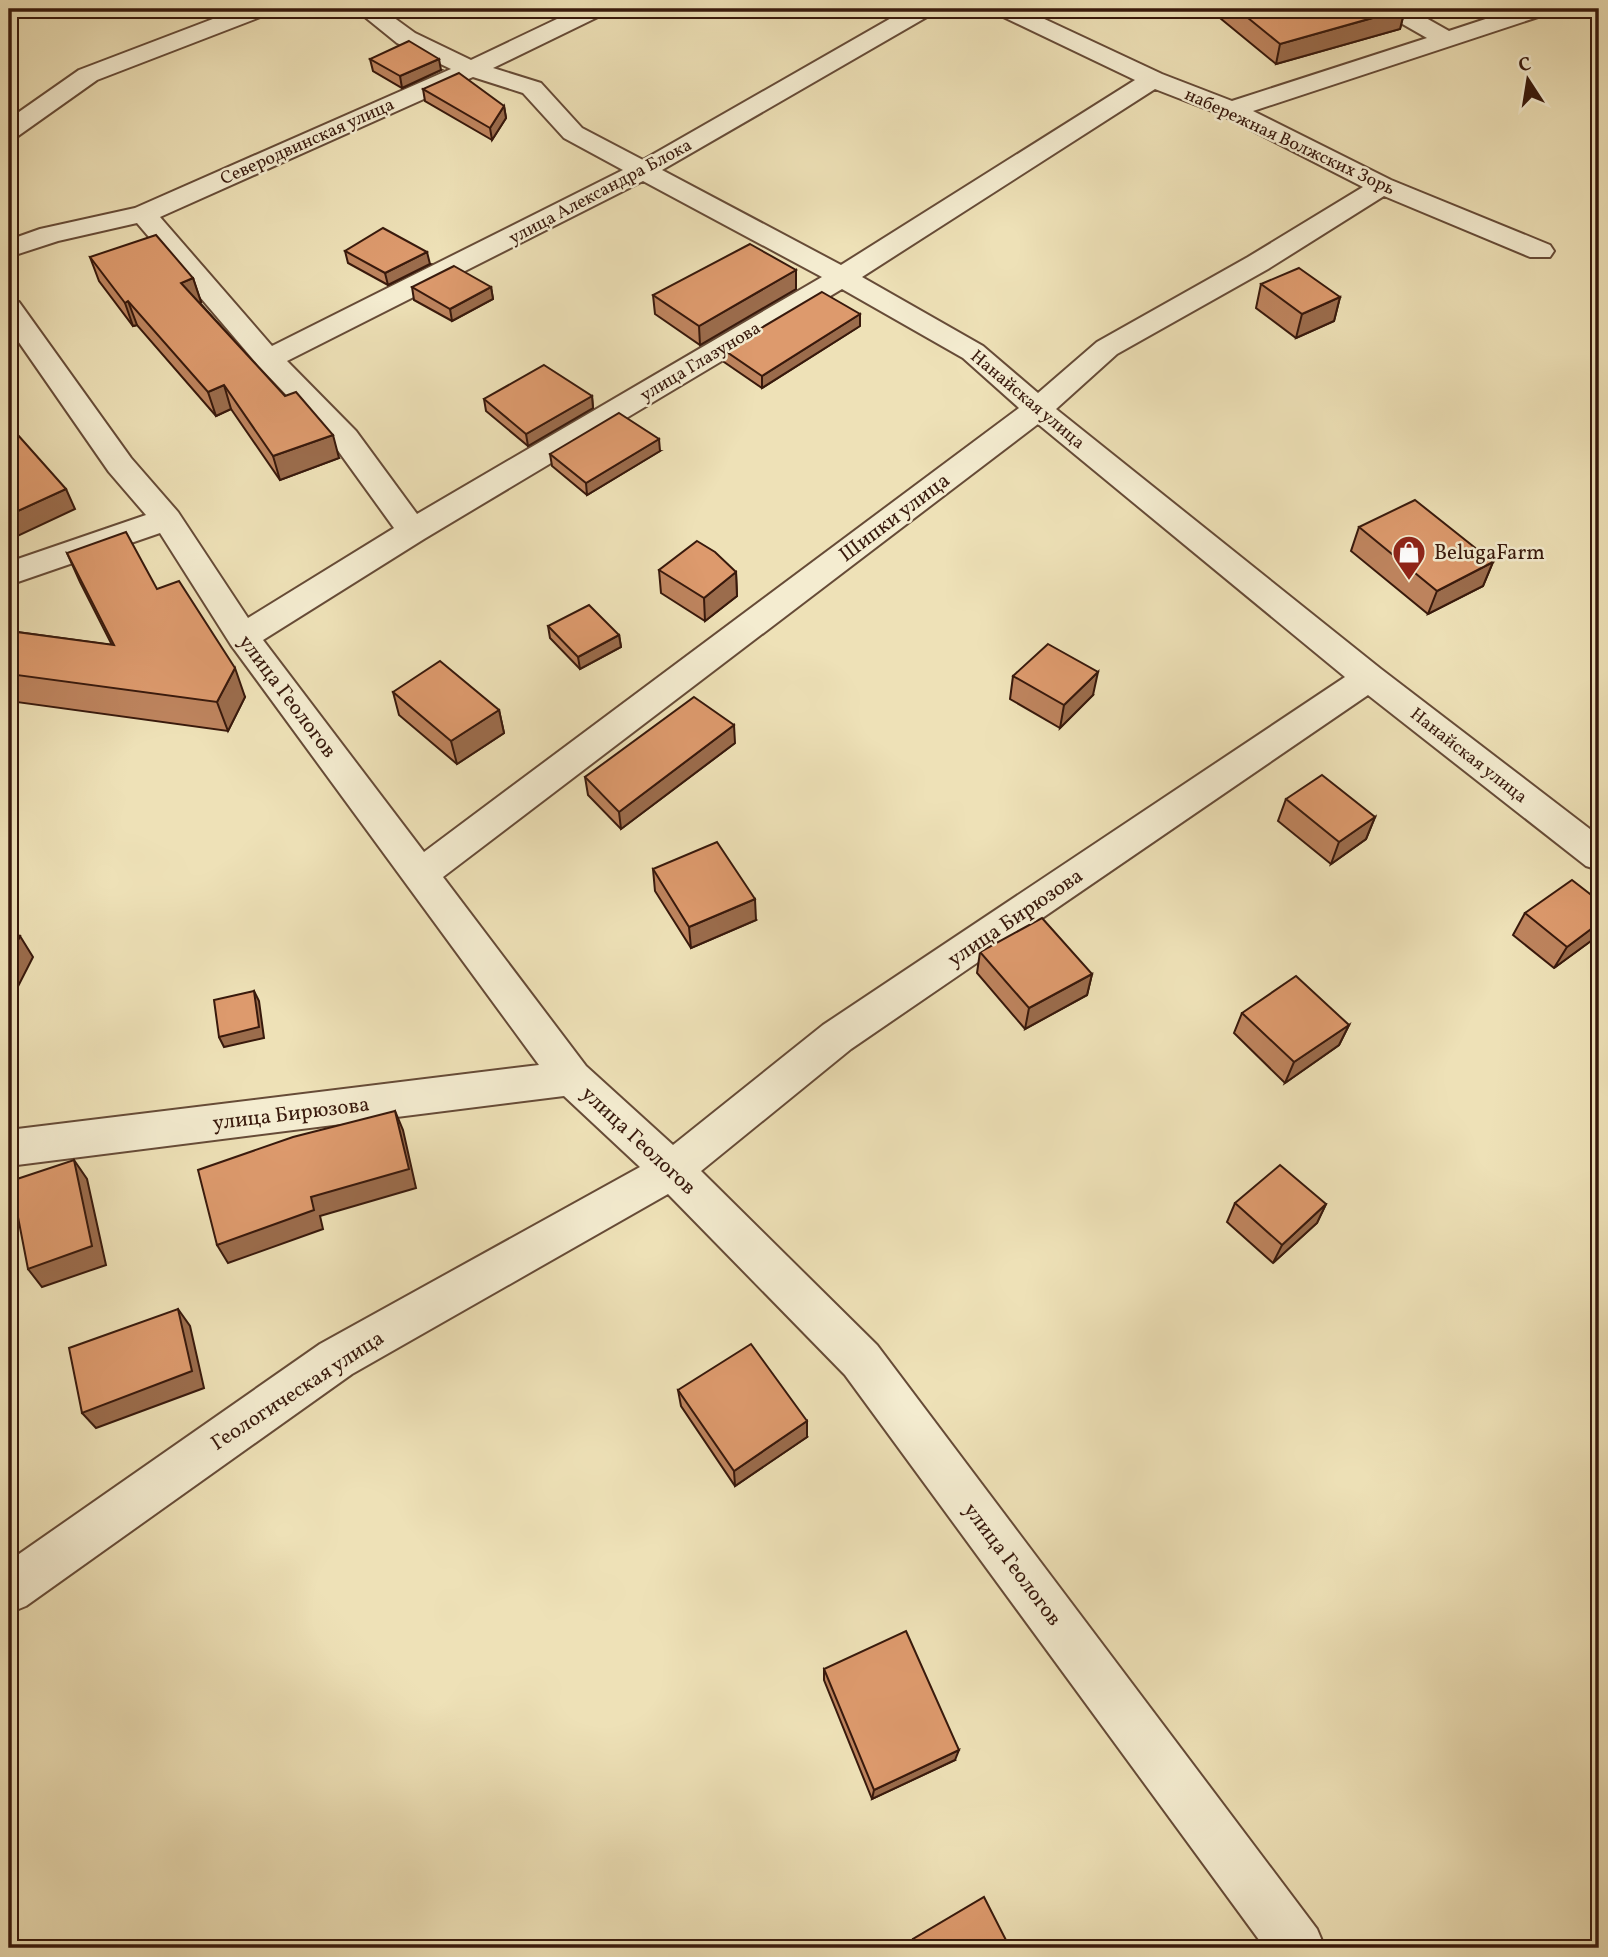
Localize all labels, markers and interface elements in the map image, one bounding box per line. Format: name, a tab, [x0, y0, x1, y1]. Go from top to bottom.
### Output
north arrow	[1492, 46, 1562, 116]
text: С	[1516, 51, 1534, 79]
street label: набережная Волжских Зорь	[1180, 83, 1399, 202]
street label: Северодвинская улица	[217, 93, 399, 192]
street label: улица Александра Блока	[505, 133, 697, 251]
street label: улица Глазунова	[636, 316, 766, 408]
street label: Нанайская улица	[964, 345, 1090, 456]
street label: Шипки улица	[833, 467, 956, 570]
shop icon: BelugaFarm	[1390, 533, 1428, 582]
place label: BelugaFarm	[1434, 539, 1545, 568]
street label: улица Геологов	[231, 629, 343, 765]
street label: Нанайская улица	[1404, 702, 1532, 810]
street label: улица Бирюзова	[942, 862, 1089, 974]
street label: улица Геологов	[574, 1080, 702, 1202]
street label: улица Бирюзова	[211, 1090, 371, 1138]
street label: Геологическая улица	[206, 1324, 390, 1458]
street label: улица Геологов	[956, 1497, 1068, 1633]

